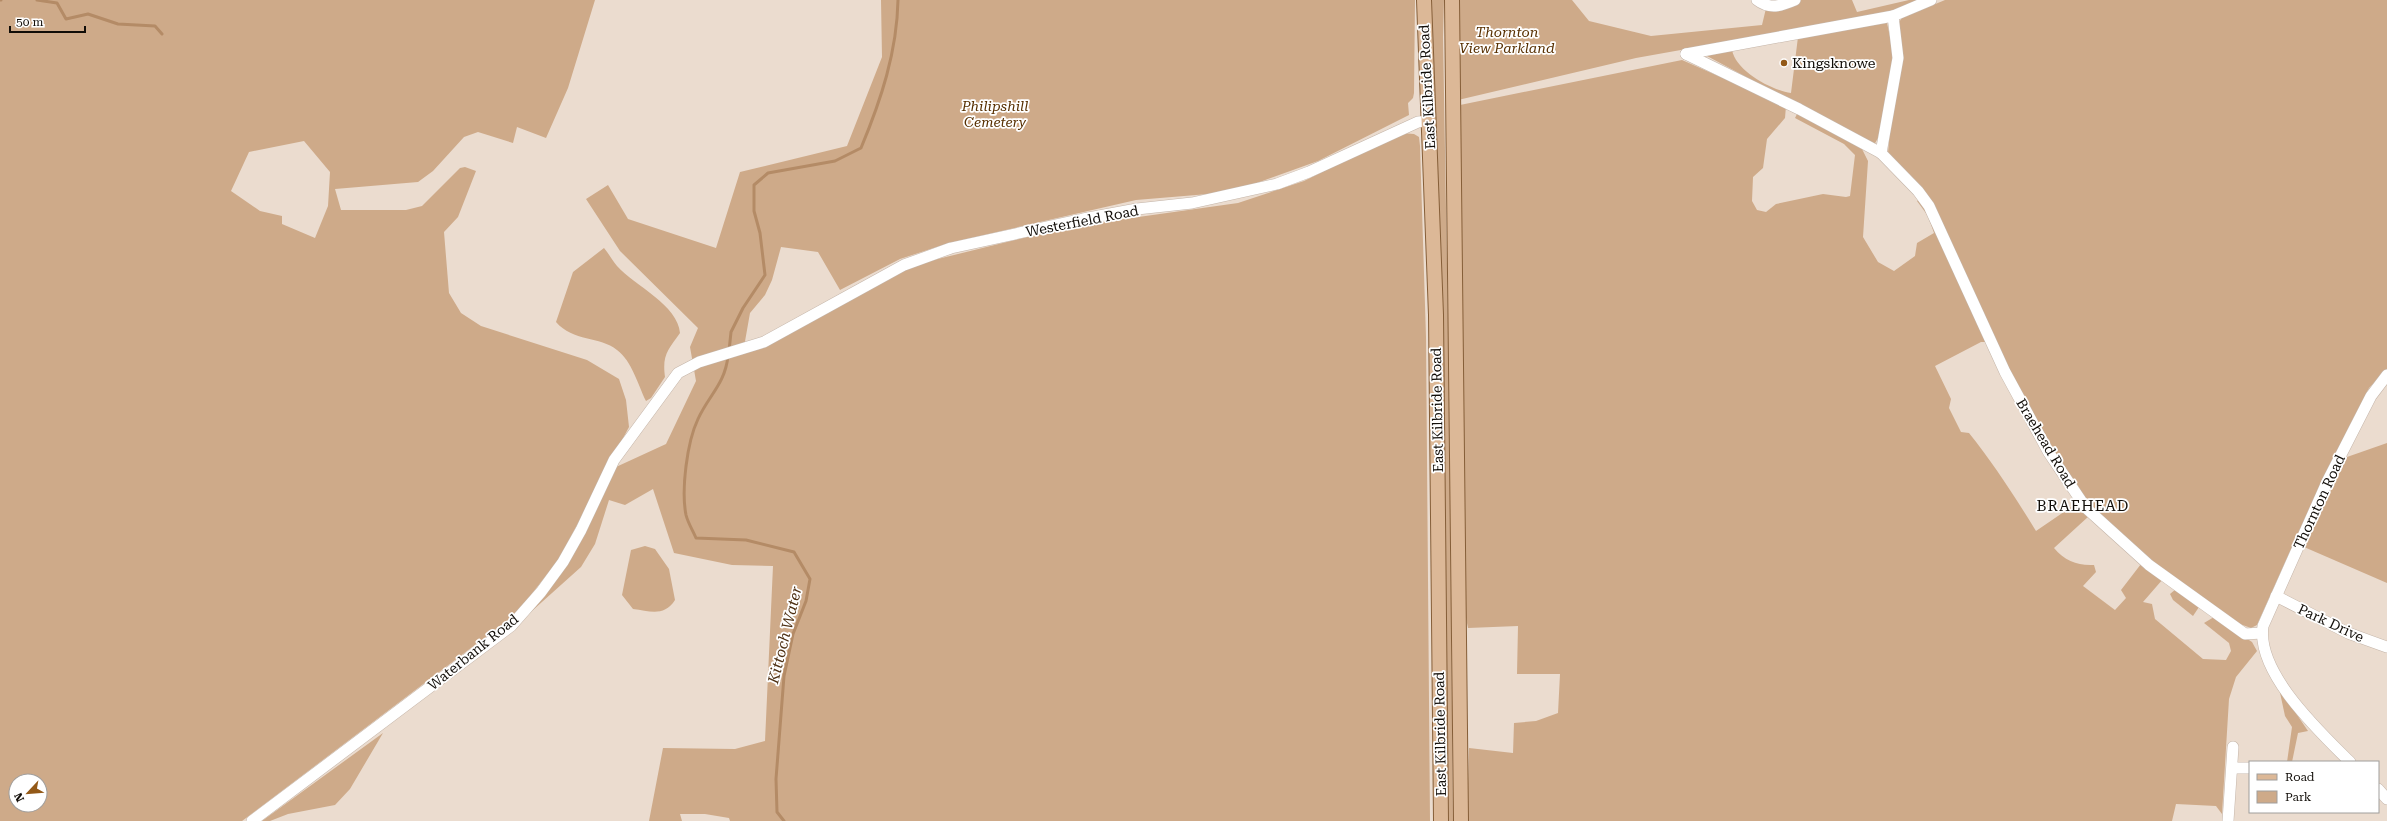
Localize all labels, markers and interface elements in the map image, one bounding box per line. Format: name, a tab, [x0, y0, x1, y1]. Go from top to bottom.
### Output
scale bar	[10, 8, 85, 34]
text: 50 m	[16, 15, 43, 29]
street label: East Kilbride Road	[1416, 24, 1438, 150]
park label: Thornton View Parkland	[1459, 24, 1555, 56]
place label: Kingsknowe	[1792, 55, 1876, 71]
marker: Kingsknowe	[1779, 58, 1789, 68]
park label: Philipshill Cemetery	[961, 98, 1028, 130]
street label: Westerfield Road	[1024, 202, 1140, 240]
street label: East Kilbride Road	[1428, 347, 1446, 473]
street label: Braehead Road	[2013, 396, 2079, 490]
street label: Thornton Road	[2290, 452, 2348, 552]
district label: BRAEHEAD	[2037, 497, 2129, 515]
water label: Kittoch Water	[764, 584, 806, 686]
street label: Park Drive	[2295, 601, 2367, 645]
street label: Waterbank Road	[425, 611, 521, 693]
street label: East Kilbride Road	[1431, 671, 1449, 797]
legend	[2249, 761, 2379, 813]
text: Road	[2285, 770, 2315, 784]
north arrow	[8, 773, 48, 813]
text: N	[12, 790, 27, 804]
text: Park	[2285, 790, 2312, 804]

